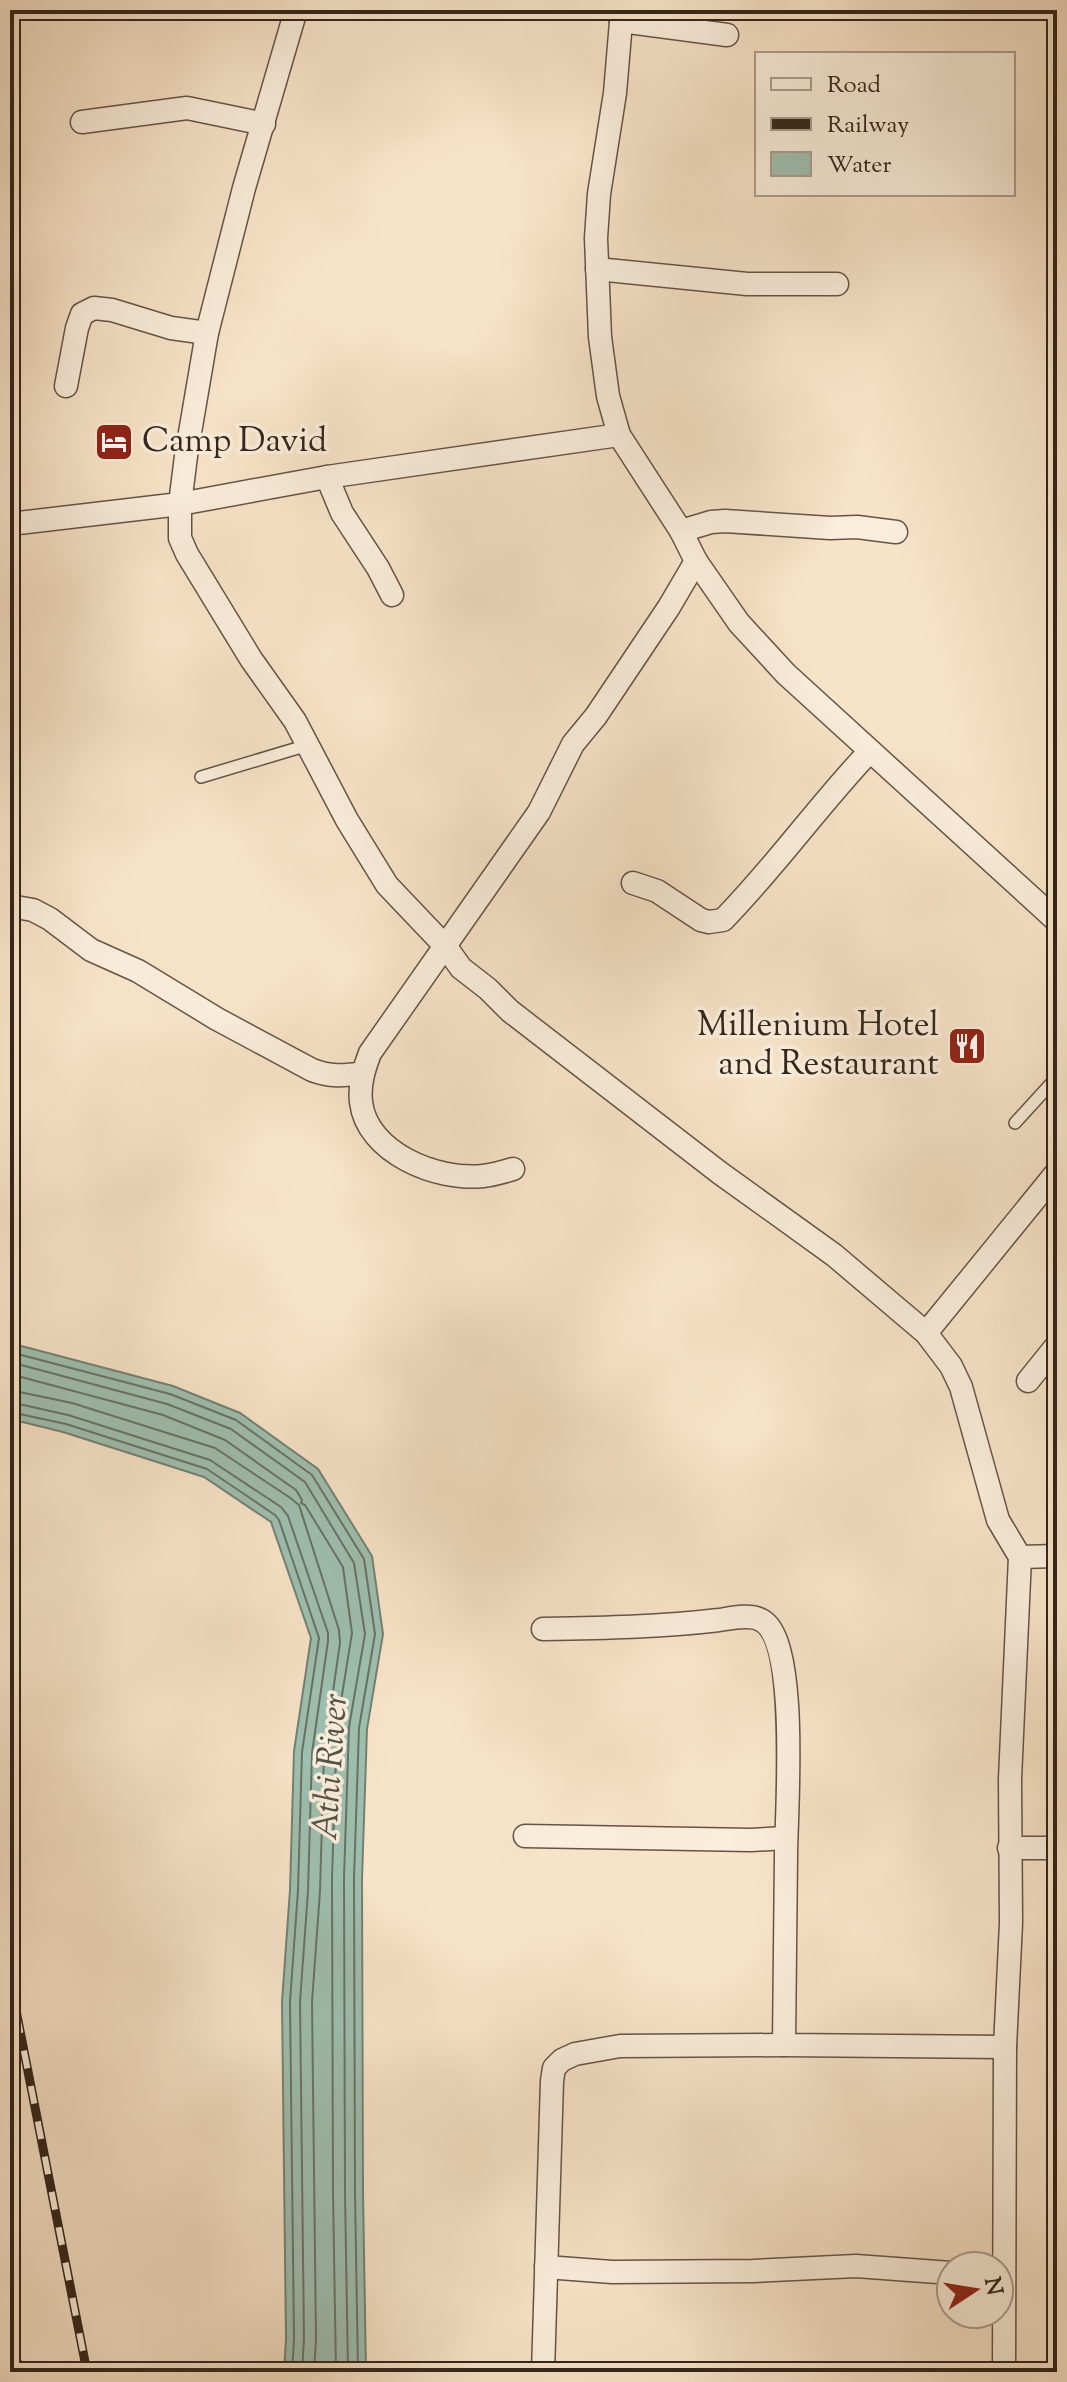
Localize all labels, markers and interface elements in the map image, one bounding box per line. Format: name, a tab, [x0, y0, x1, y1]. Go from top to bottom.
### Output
legend	[755, 52, 1015, 196]
text: Road	[827, 69, 881, 103]
text: Railway	[827, 109, 909, 143]
text: Water	[827, 149, 891, 183]
place label: Camp David	[142, 418, 327, 467]
hotel icon: Camp David	[93, 421, 135, 463]
place label: Millenium Hotel and Restaurant	[697, 1002, 939, 1090]
restaurant icon: Millenium Hotel and Restaurant	[946, 1025, 988, 1067]
water label: Athi River	[301, 1692, 363, 1842]
north arrow	[935, 2250, 1015, 2330]
text: N	[974, 2275, 1009, 2299]

